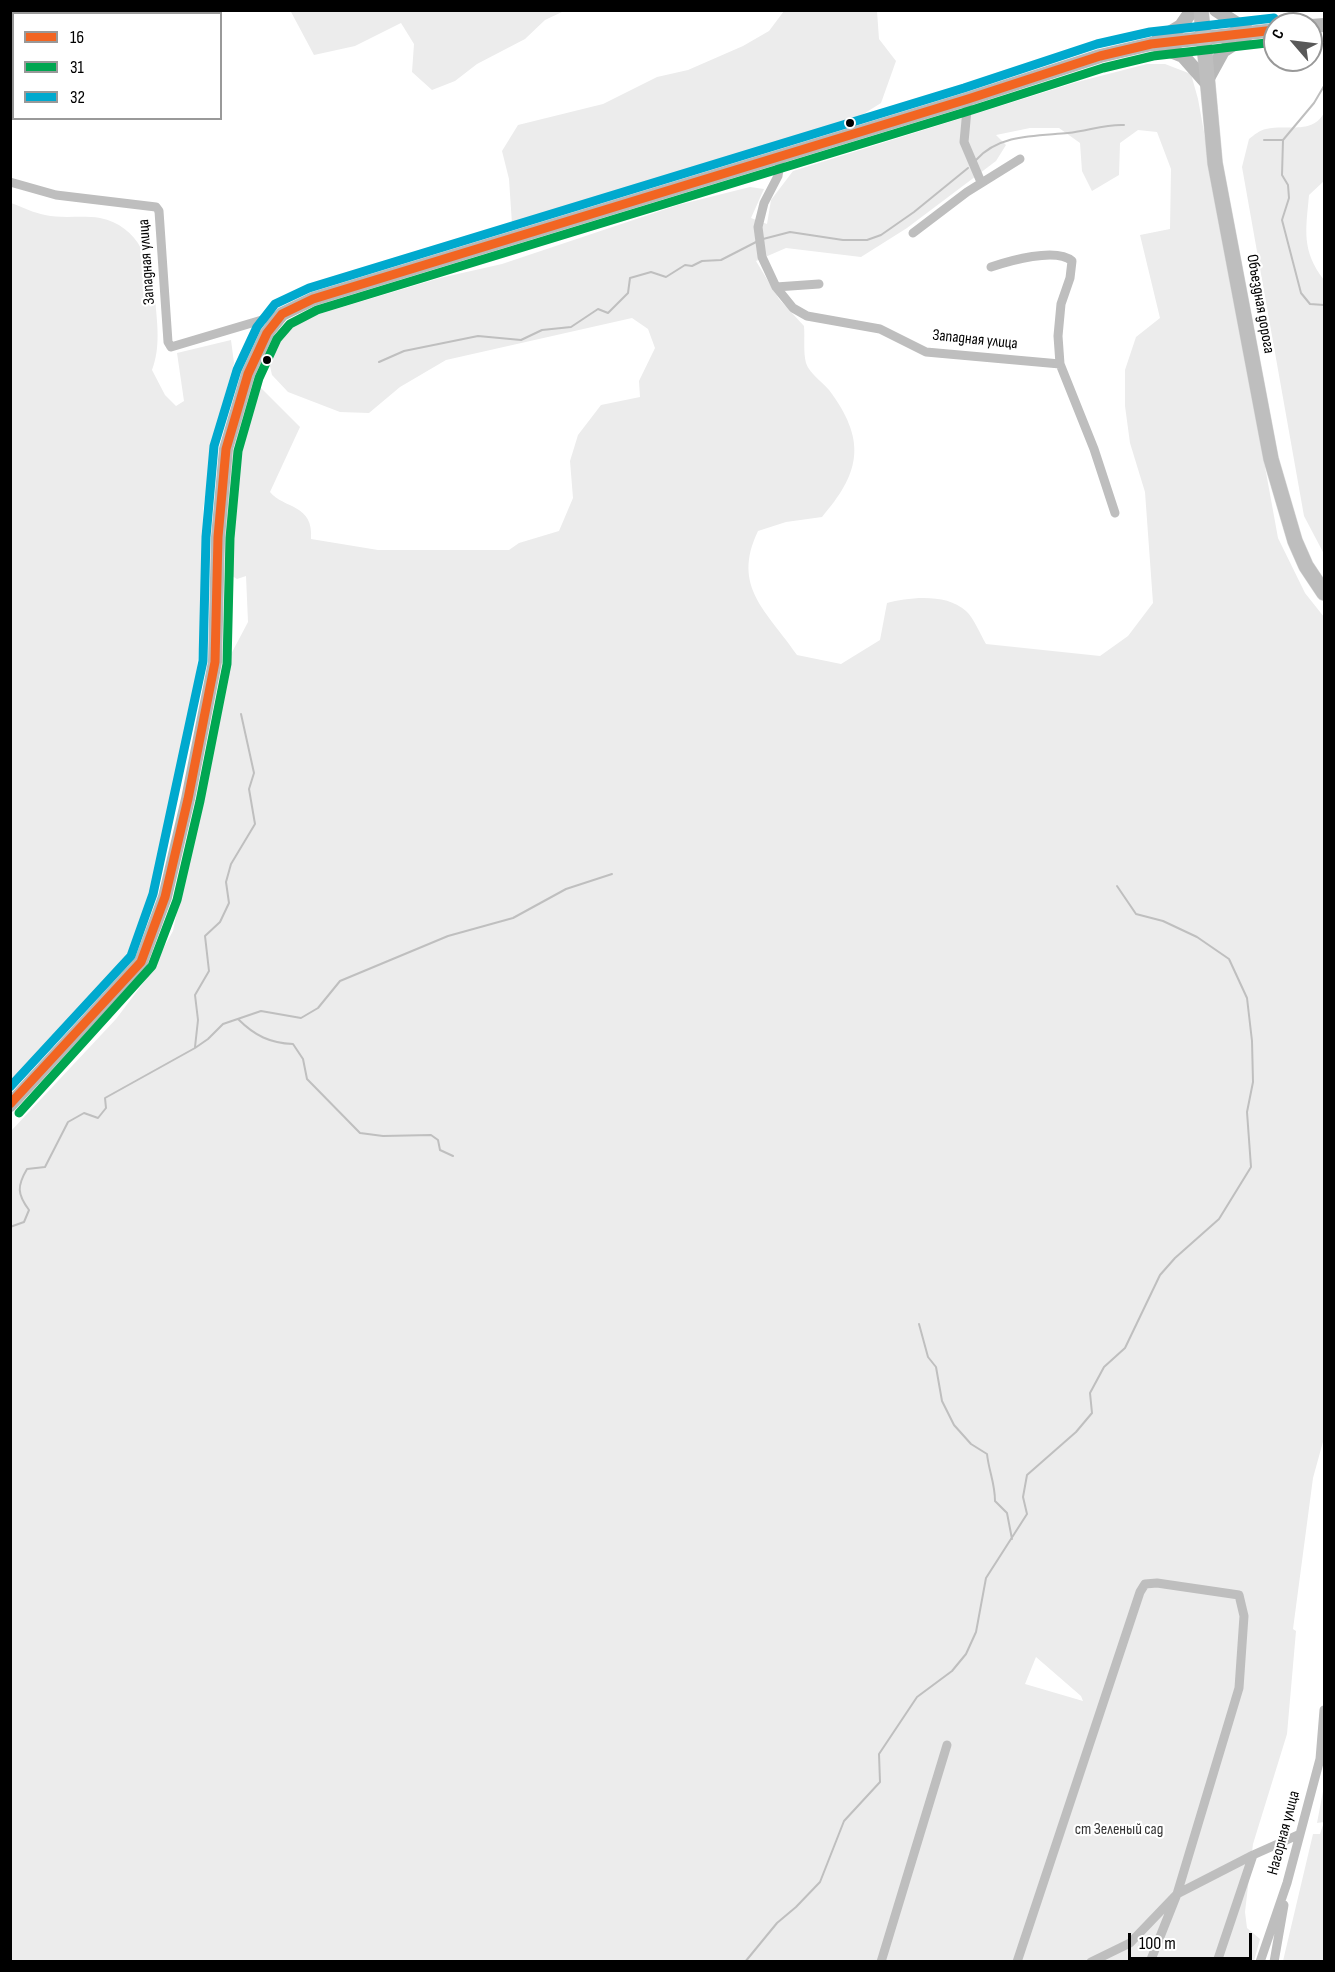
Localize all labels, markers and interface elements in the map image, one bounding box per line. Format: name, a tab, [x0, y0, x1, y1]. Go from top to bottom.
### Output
legend	[12, 12, 222, 120]
north arrow	[1263, 12, 1323, 72]
text: С	[1268, 26, 1289, 42]
text: 16	[70, 27, 84, 48]
text: 31	[70, 57, 84, 78]
text: 32	[70, 87, 85, 108]
unlabelled marker	[844, 117, 856, 129]
street label: Западная улица	[134, 219, 160, 305]
street label: Объездная дорога	[1242, 253, 1278, 355]
street label: Западная улица	[931, 326, 1019, 354]
unlabelled marker	[261, 354, 273, 366]
street label: Нагорная улица	[1264, 1789, 1304, 1877]
park label: ст Зеленый сад	[1075, 1820, 1163, 1840]
scale bar	[1131, 1921, 1256, 1959]
text: 100 m	[1139, 1933, 1176, 1954]

